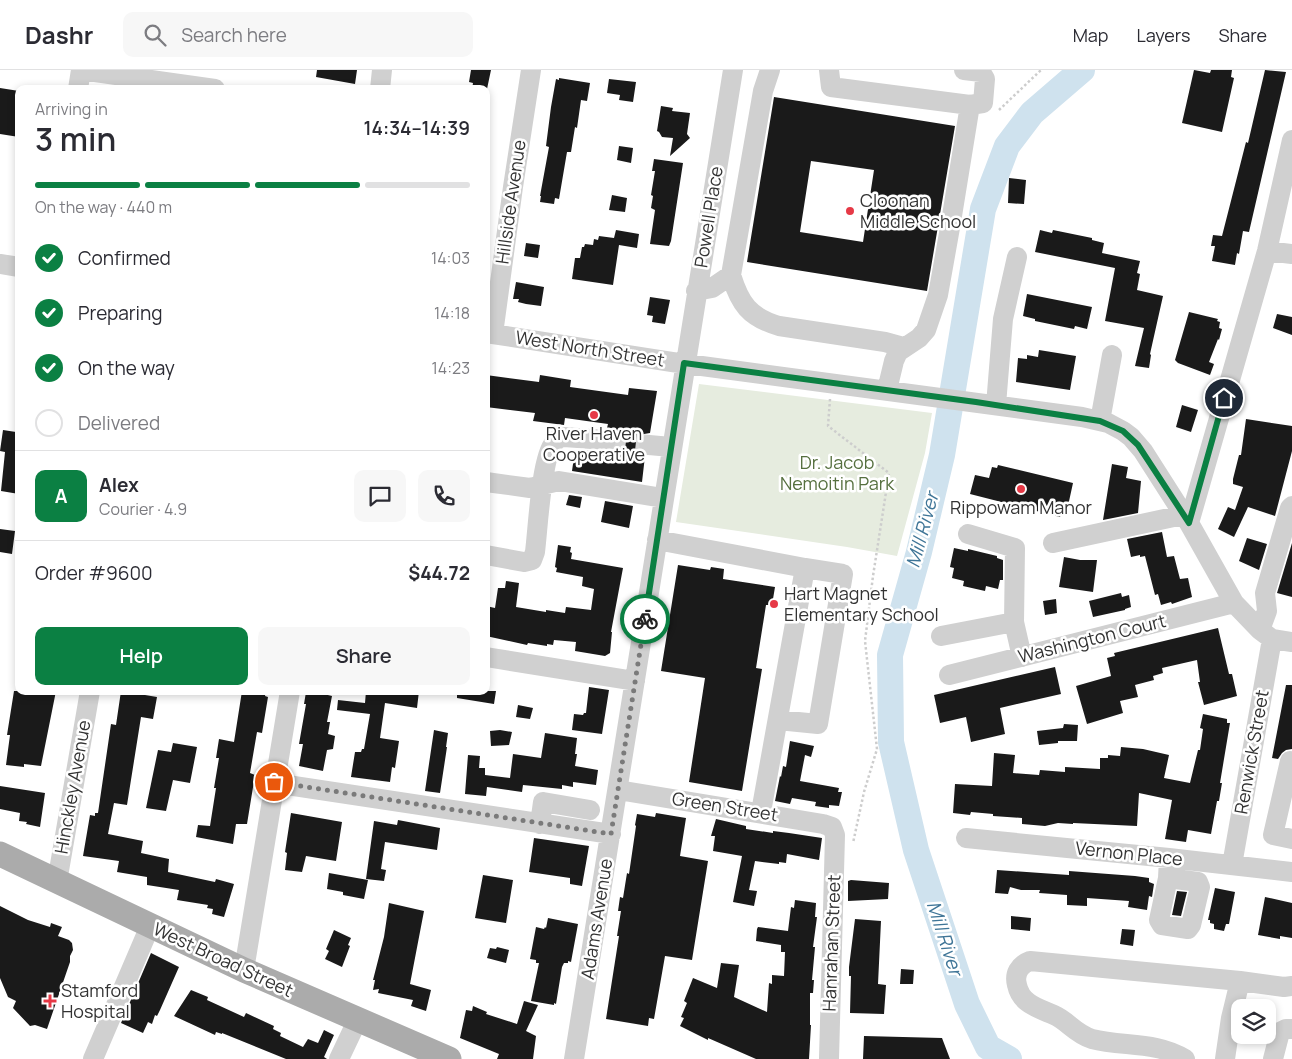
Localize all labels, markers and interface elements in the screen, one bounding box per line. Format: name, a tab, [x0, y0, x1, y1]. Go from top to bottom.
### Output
search box	[123, 12, 473, 57]
text: Dashr	[25, 18, 93, 51]
icon: search	[141, 21, 169, 49]
text: Search here	[181, 22, 287, 48]
text: Map	[1073, 23, 1108, 47]
text: Layers	[1136, 23, 1190, 47]
text: Share	[1218, 23, 1267, 47]
text: Arriving in	[35, 98, 108, 120]
text: 14:34–14:39	[364, 115, 470, 141]
text: 3 min	[35, 117, 116, 161]
street label: Hillside Avenue	[489, 138, 531, 265]
street label: Powell Place	[688, 164, 728, 269]
place label: Cloonan Middle School	[860, 188, 976, 233]
text: On the way · 440 m	[35, 196, 172, 218]
marker: Cloonan Middle School	[844, 205, 856, 217]
icon: check	[35, 244, 63, 272]
text: Confirmed	[78, 245, 171, 271]
text: 14:03	[431, 247, 470, 269]
icon: check	[35, 299, 63, 327]
text: Preparing	[78, 300, 163, 326]
text: 14:18	[434, 302, 470, 324]
street label: West North Street	[514, 324, 666, 372]
icon: check	[35, 354, 63, 382]
text: On the way	[78, 355, 175, 381]
text: 14:23	[432, 357, 470, 379]
pin	[1203, 377, 1245, 419]
icon: home	[1210, 384, 1238, 412]
marker: River Haven Cooperative	[588, 409, 600, 421]
text: Delivered	[78, 410, 160, 436]
place label: River Haven Cooperative	[543, 421, 645, 466]
park label: Dr. Jacob Nemoitin Park	[780, 450, 895, 495]
button: chat	[354, 470, 406, 522]
button: phone	[418, 470, 470, 522]
text: Alex	[99, 472, 139, 498]
text: A	[55, 483, 67, 509]
marker: Rippowam Manor	[1015, 483, 1027, 495]
water label: Mill River	[900, 488, 945, 570]
place label: Rippowam Manor	[950, 495, 1093, 519]
text: Courier · 4.9	[99, 498, 187, 520]
text: Order #9600	[35, 560, 153, 586]
text: $44.72	[408, 560, 470, 586]
place label: Hart Magnet Elementary School	[784, 581, 939, 626]
courier	[620, 594, 670, 644]
marker: Hart Magnet Elementary School	[768, 598, 780, 610]
icon: bike	[631, 605, 659, 633]
street label: Washington Court	[1015, 608, 1168, 668]
button: Help	[35, 627, 248, 685]
button: Share	[258, 627, 470, 685]
street label: Renwick Street	[1228, 688, 1274, 816]
street label: Hinckley Avenue	[48, 718, 96, 856]
pin	[253, 761, 295, 803]
icon: bag	[260, 768, 288, 796]
street label: Green Street	[670, 786, 780, 826]
street label: Vernon Place	[1074, 835, 1184, 871]
street label: Adams Avenue	[575, 857, 617, 981]
street label: Hanrahan Street	[817, 874, 845, 1012]
water label: Mill River	[921, 897, 970, 981]
street label: West Broad Street	[150, 916, 297, 1002]
place label: Stamford Hospital	[61, 978, 138, 1023]
marker: Stamford Hospital	[43, 994, 57, 1008]
map controls	[1231, 999, 1276, 1044]
button: layers	[1231, 999, 1276, 1044]

